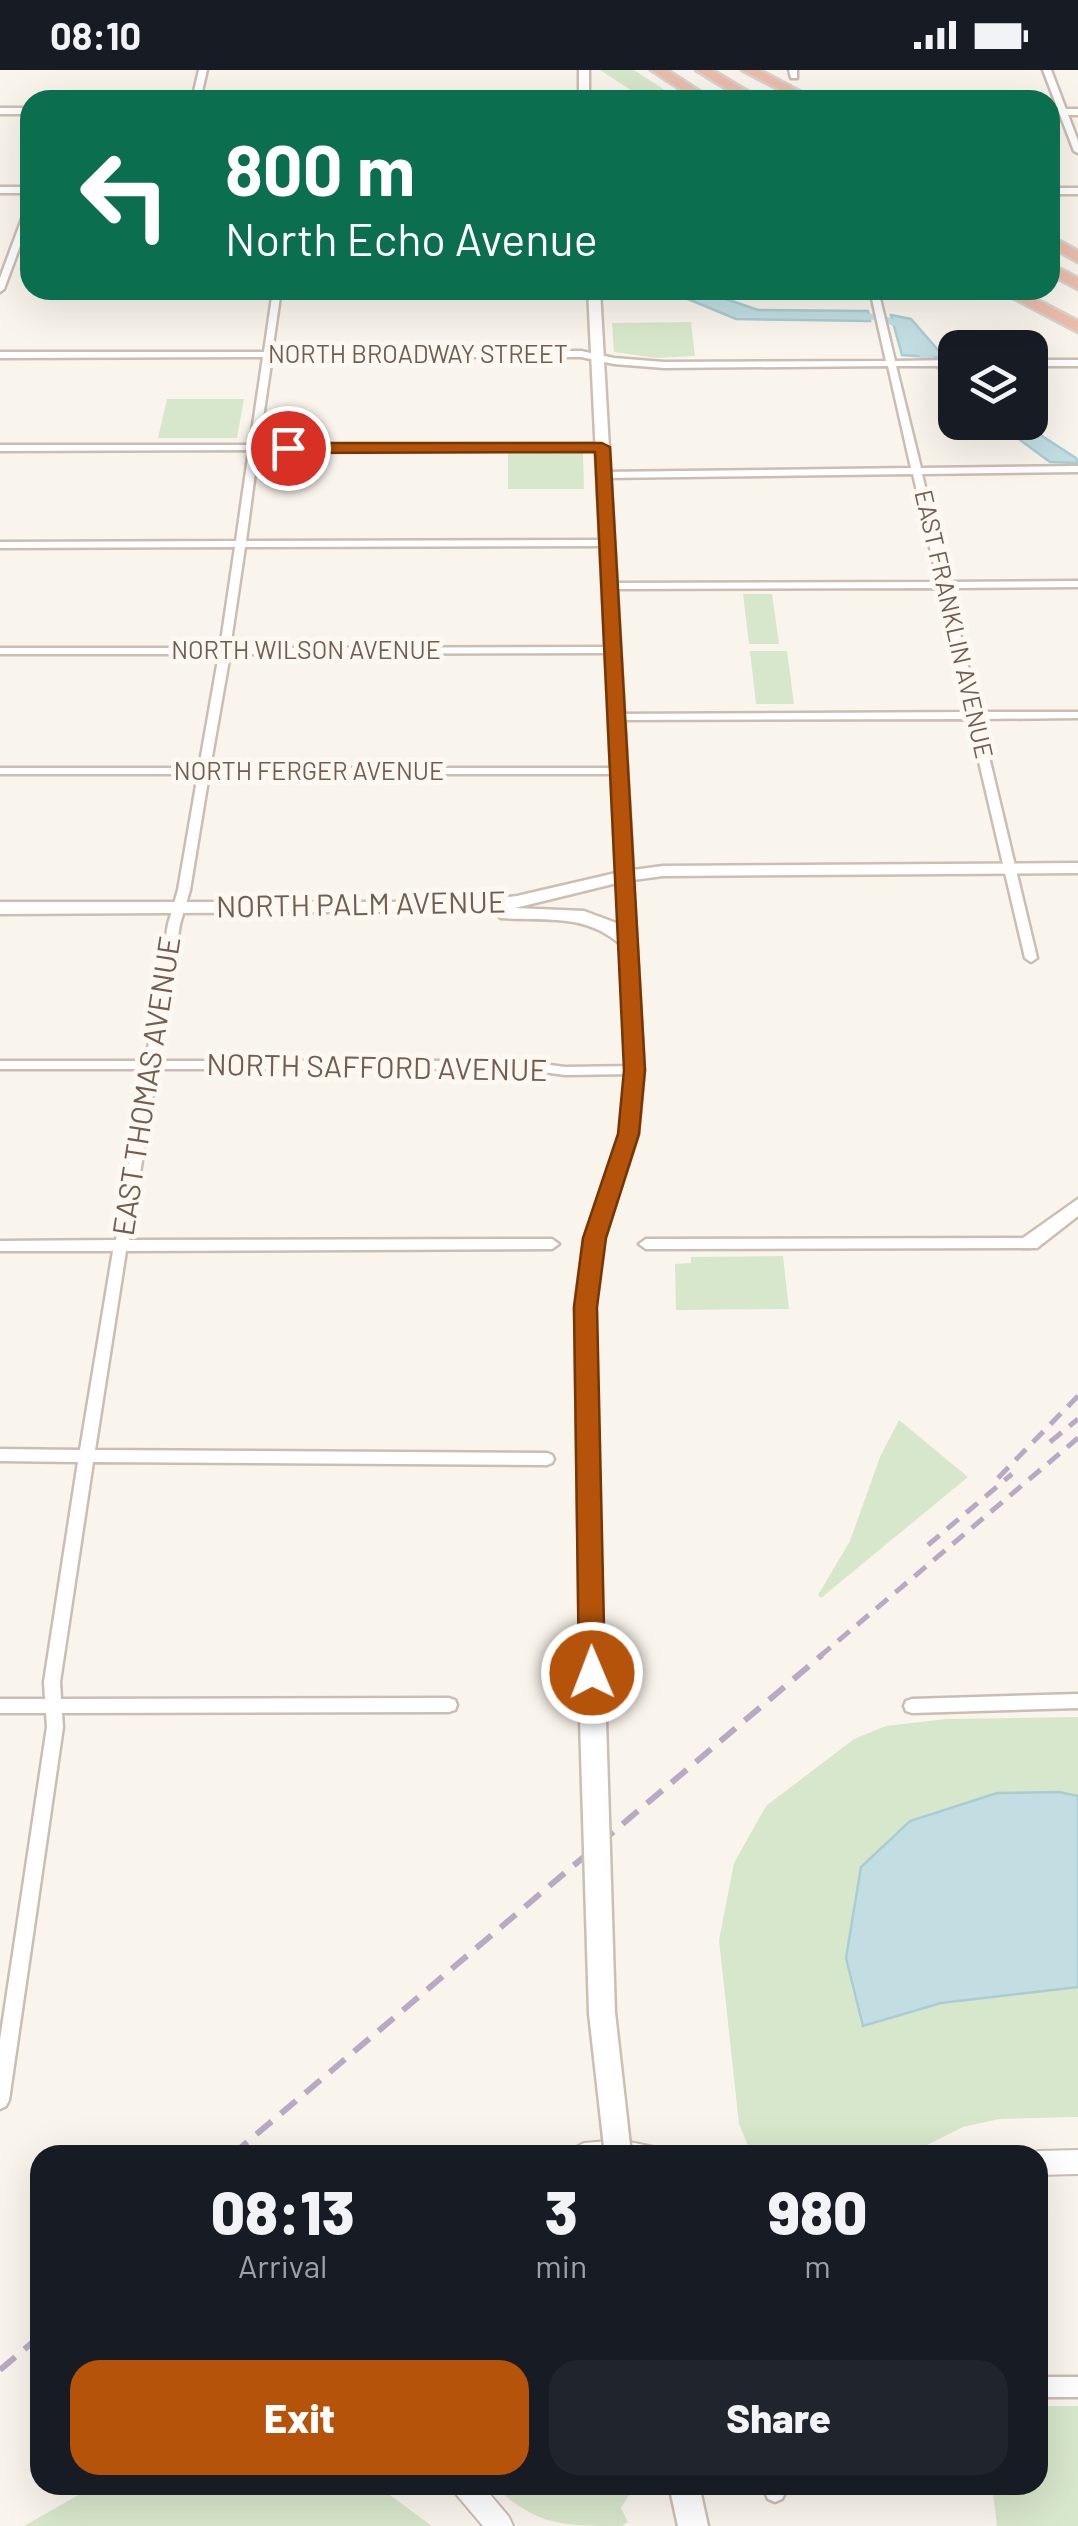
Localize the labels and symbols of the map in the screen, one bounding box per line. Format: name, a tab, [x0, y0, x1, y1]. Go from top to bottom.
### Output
street label: NORTH BROADWAY STREET	[268, 338, 568, 368]
pin	[246, 406, 331, 491]
street label: EAST FRANKLIN AVENUE	[909, 487, 1000, 761]
street label: NORTH WILSON AVENUE	[171, 634, 441, 664]
street label: NORTH FERGER AVENUE	[174, 755, 444, 785]
street label: NORTH PALM AVENUE	[216, 882, 506, 924]
street label: EAST THOMAS AVENUE	[104, 933, 186, 1238]
street label: NORTH SAFFORD AVENUE	[206, 1045, 548, 1087]
position arrow	[540, 1621, 644, 1725]

